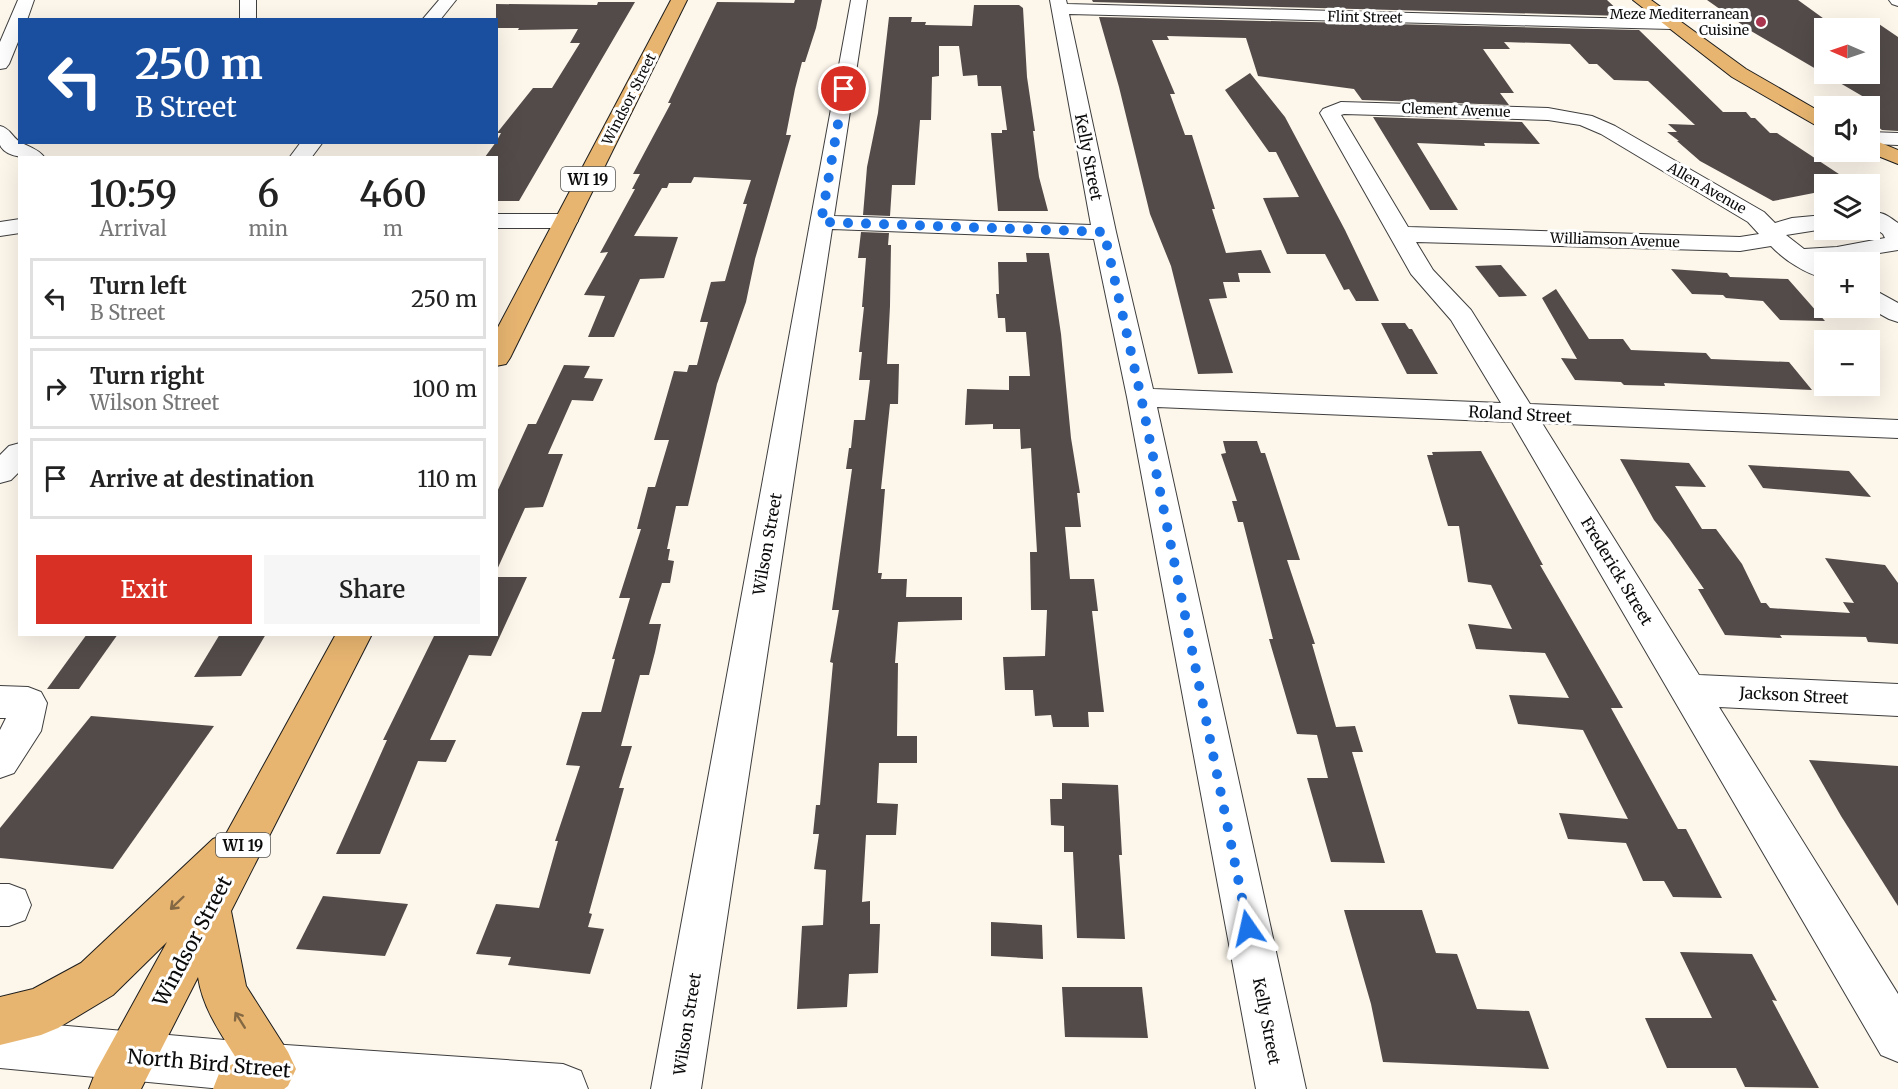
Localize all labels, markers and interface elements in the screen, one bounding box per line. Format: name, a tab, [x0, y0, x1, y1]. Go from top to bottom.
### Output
place label: Meze Mediterranean Cuisine	[1610, 5, 1749, 39]
street label: Flint Street	[1327, 7, 1403, 27]
marker: Meze Mediterranean Cuisine	[1754, 15, 1768, 29]
north arrow	[1814, 18, 1880, 84]
map controls	[1814, 18, 1880, 396]
text: 250 m	[135, 38, 263, 90]
icon: left	[36, 42, 114, 120]
street label: Windsor Street	[598, 50, 660, 149]
pin	[818, 63, 869, 114]
icon: arrive	[827, 72, 860, 105]
text: B Street	[135, 90, 237, 124]
button: sound	[1814, 96, 1880, 162]
street label: Clement Avenue	[1401, 99, 1511, 121]
street label: Kelly Street	[1071, 112, 1107, 203]
street label: Allen Avenue	[1664, 158, 1750, 218]
road number: WI 19	[561, 167, 615, 191]
text: 10:59	[89, 172, 177, 217]
text: 6	[257, 172, 279, 217]
text: 460	[359, 172, 427, 217]
button: layers	[1814, 174, 1880, 240]
text: Arrival	[100, 216, 167, 241]
text: min	[248, 216, 288, 241]
text: m	[383, 216, 403, 241]
street label: Williamson Avenue	[1549, 229, 1680, 251]
button: +	[1814, 252, 1880, 318]
text: Turn left	[90, 272, 187, 300]
icon: left	[39, 282, 72, 315]
text: 250 m	[411, 285, 477, 313]
text: B Street	[90, 300, 165, 325]
button: −	[1814, 330, 1880, 396]
text: Turn right	[90, 362, 204, 390]
icon: right	[39, 372, 72, 405]
text: 100 m	[412, 375, 477, 403]
text: Wilson Street	[90, 390, 219, 415]
street label: Roland Street	[1468, 401, 1573, 427]
icon: arrive	[39, 462, 72, 495]
text: Arrive at destination	[90, 465, 314, 493]
text: 110 m	[418, 465, 477, 493]
street label: Wilson Street	[748, 491, 786, 598]
street label: Frederick Street	[1577, 513, 1658, 629]
button: Exit	[36, 555, 252, 624]
button: Share	[264, 555, 480, 624]
street label: Jackson Street	[1738, 682, 1850, 708]
road number: WI 19	[216, 833, 270, 857]
street label: Windsor Street	[147, 871, 237, 1011]
one-way arrow	[169, 896, 184, 910]
position arrow	[1216, 896, 1280, 960]
street label: Wilson Street	[669, 971, 705, 1078]
street label: Kelly Street	[1249, 976, 1285, 1067]
one-way arrow	[233, 1012, 245, 1029]
street label: North Bird Street	[126, 1043, 292, 1083]

